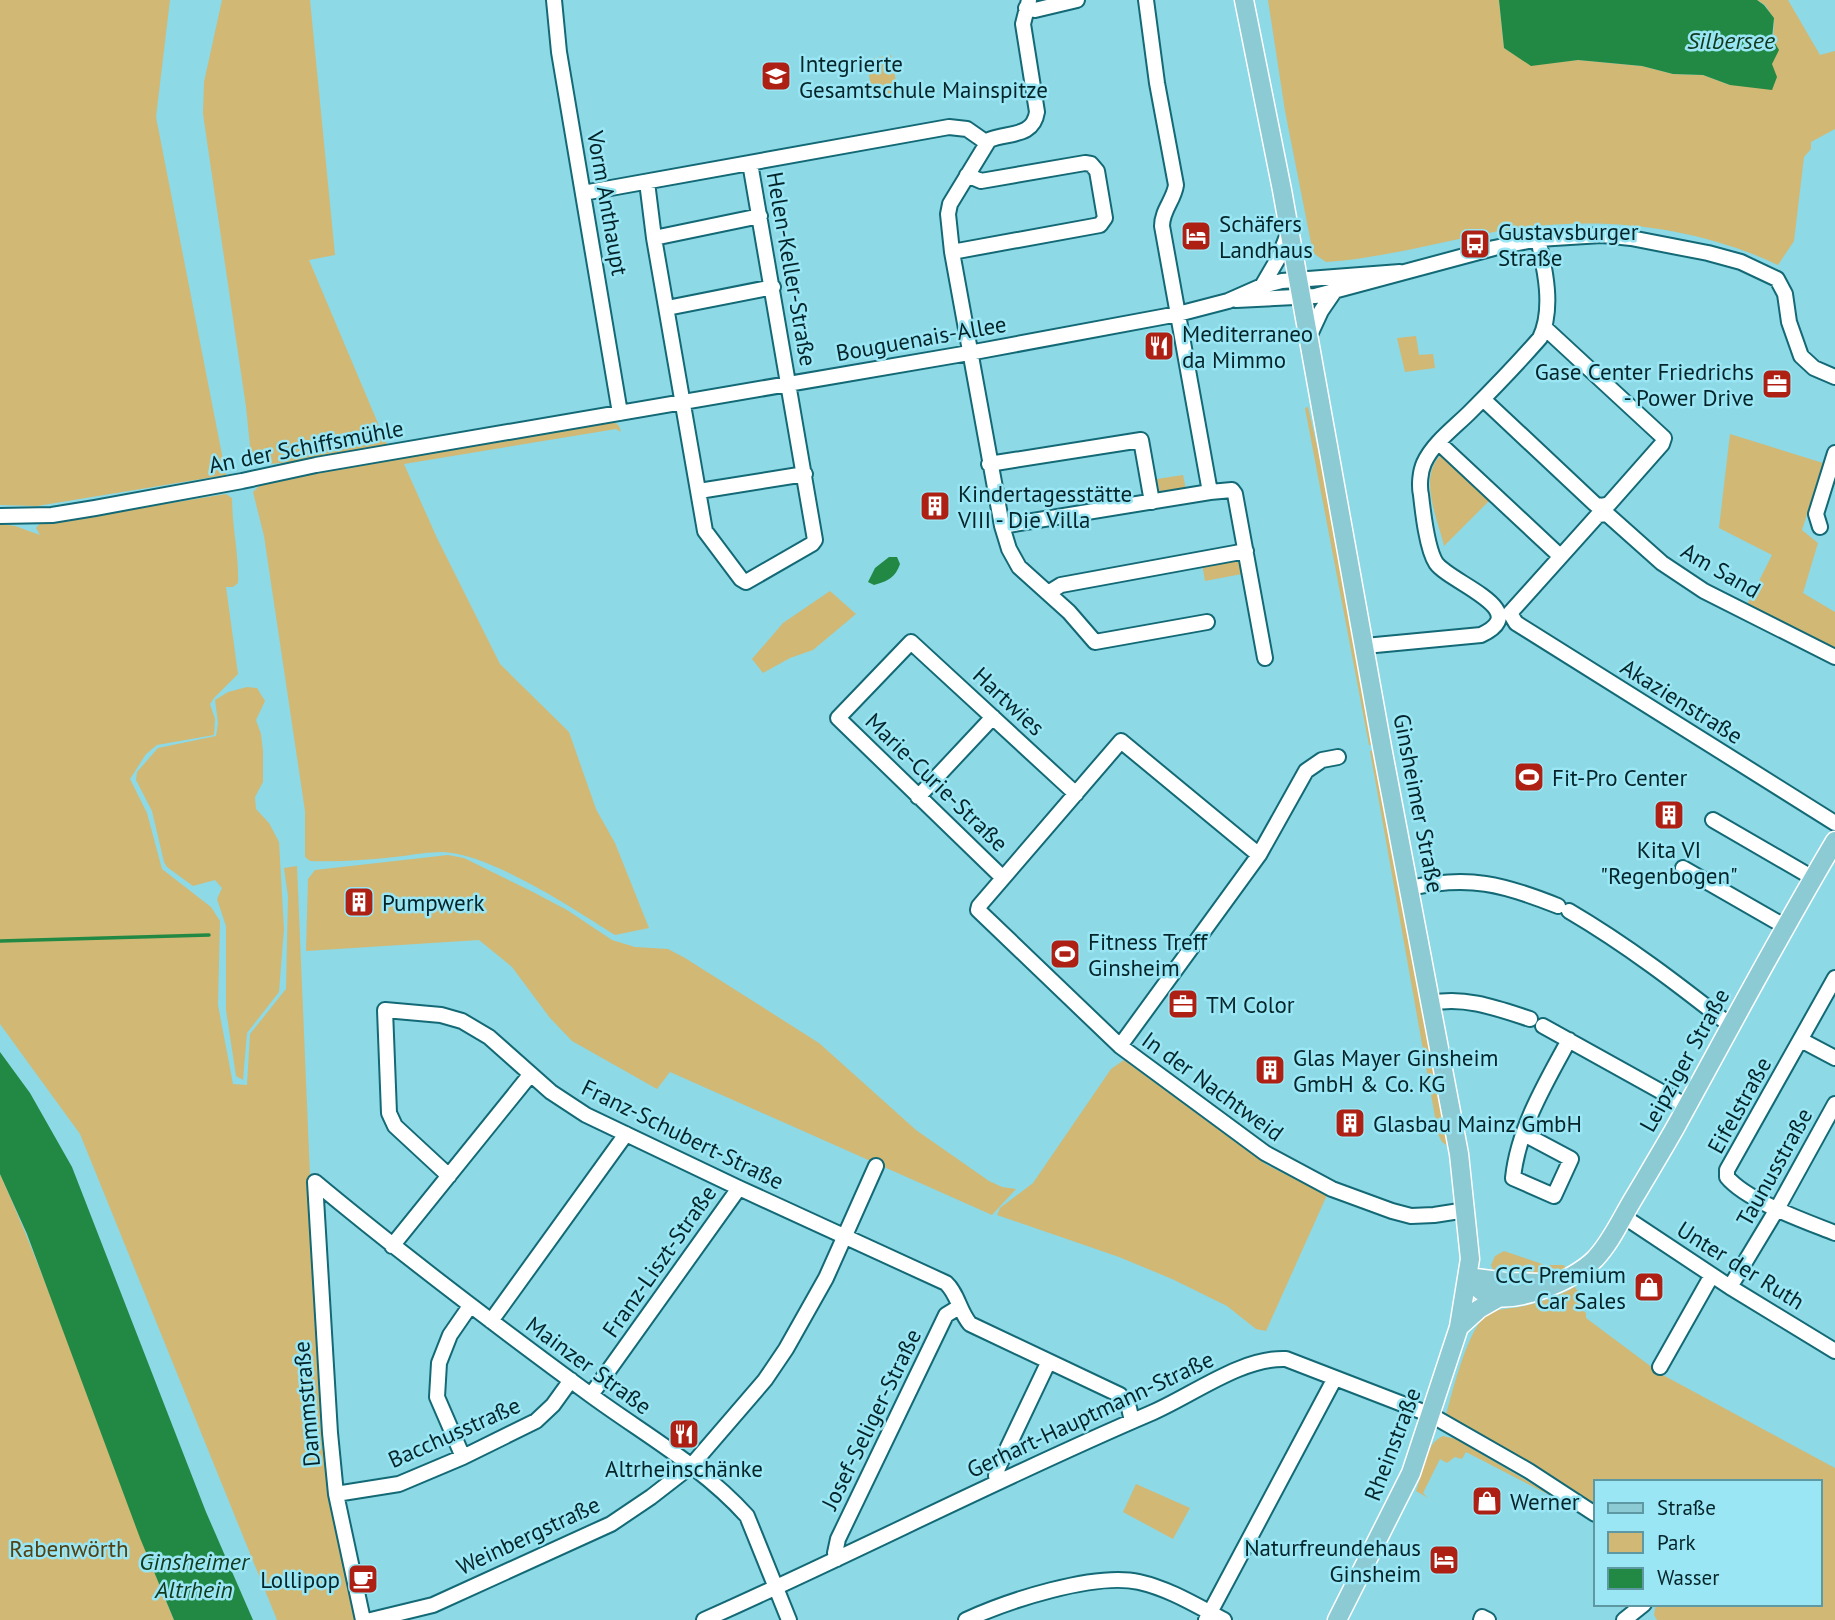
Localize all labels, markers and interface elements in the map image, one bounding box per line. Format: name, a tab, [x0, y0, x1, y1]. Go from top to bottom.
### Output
water label: Silbersee	[1687, 25, 1775, 56]
place label: Integrierte Gesamtschule Mainspitze	[799, 49, 1048, 104]
school or university icon: Integrierte Gesamtschule Mainspitze	[759, 59, 793, 93]
street label: Vorm Anthaupt	[581, 127, 635, 278]
street label: Helen-Keller-Straße	[761, 170, 823, 368]
place label: Schäfers Landhaus	[1219, 209, 1313, 264]
place label: Gustavsburger Straße	[1498, 217, 1639, 272]
hotel icon: Schäfers Landhaus	[1179, 219, 1213, 253]
bus stop icon: Gustavsburger Straße	[1458, 227, 1492, 261]
street label: Bouguenais-Allee	[833, 309, 1009, 367]
place label: Mediterraneo da Mimmo	[1182, 319, 1313, 374]
restaurant icon: Mediterraneo da Mimmo	[1142, 329, 1176, 363]
place label: Gase Center Friedrichs - Power Drive	[1535, 357, 1754, 412]
office icon: Gase Center Friedrichs - Power Drive	[1760, 367, 1794, 401]
street label: An der Schiffsmühle	[206, 413, 406, 479]
place label: Kindertagesstätte VIII - Die Villa	[957, 479, 1132, 534]
building icon: Kindertagesstätte VIII - Die Villa	[918, 489, 952, 523]
street label: Am Sand	[1676, 536, 1766, 604]
street label: Akazienstraße	[1616, 652, 1748, 750]
street label: Hartwies	[967, 661, 1051, 741]
street label: Marie-Curie-Straße	[860, 707, 1014, 857]
street label: Ginsheimer Straße	[1387, 711, 1451, 895]
sports icon: Fit-Pro Center	[1512, 760, 1546, 794]
place label: Fit-Pro Center	[1552, 763, 1688, 792]
building icon: Kita VI "Regenbogen"	[1652, 798, 1686, 832]
place label: Kita VI "Regenbogen"	[1600, 835, 1738, 890]
building icon: Pumpwerk	[342, 885, 376, 919]
place label: Pumpwerk	[382, 888, 485, 917]
place label: Fitness Treff Ginsheim	[1088, 927, 1209, 982]
sports icon: Fitness Treff Ginsheim	[1048, 937, 1082, 971]
street label: Leipziger Straße	[1633, 983, 1735, 1137]
office icon: TM Color	[1166, 987, 1200, 1021]
place label: TM Color	[1206, 990, 1295, 1019]
street label: In der Nachtweid	[1137, 1025, 1289, 1147]
place label: Glas Mayer Ginsheim GmbH & Co. KG	[1293, 1043, 1498, 1098]
street label: Eifelstraße	[1701, 1052, 1777, 1158]
building icon: Glas Mayer Ginsheim GmbH & Co. KG	[1253, 1053, 1287, 1087]
street label: Franz-Schubert-Straße	[577, 1072, 789, 1196]
street label: Taunusstraße	[1730, 1103, 1818, 1231]
building icon: Glasbau Mainz GmbH	[1333, 1106, 1367, 1140]
place label: Glasbau Mainz GmbH	[1373, 1109, 1582, 1138]
street label: Franz-Liszt-Straße	[596, 1179, 722, 1343]
street label: Unter der Ruth	[1672, 1214, 1810, 1316]
place label: CCC Premium Car Sales	[1495, 1260, 1626, 1315]
shop icon: CCC Premium Car Sales	[1632, 1270, 1666, 1304]
street label: Mainzer Straße	[520, 1310, 658, 1420]
street label: Josef-Seliger-Straße	[814, 1324, 927, 1515]
street label: Dammstraße	[286, 1340, 326, 1468]
street label: Gerhart-Hauptmann-Straße	[962, 1344, 1218, 1484]
street label: Rheinstraße	[1357, 1383, 1427, 1505]
street label: Bacchusstraße	[383, 1390, 525, 1474]
restaurant icon: Altrheinschänke	[667, 1417, 701, 1451]
place label: Altrheinschänke	[605, 1454, 763, 1483]
legend	[1594, 1480, 1821, 1606]
shop icon: Werner	[1470, 1484, 1504, 1518]
place label: Werner	[1510, 1487, 1580, 1516]
street label: Weinbergstraße	[452, 1489, 604, 1581]
text: Straße	[1657, 1494, 1716, 1521]
text: Park	[1657, 1529, 1696, 1556]
place label: Naturfreundehaus Ginsheim	[1244, 1533, 1421, 1588]
park label: Rabenwörth	[9, 1534, 129, 1563]
hotel icon: Naturfreundehaus Ginsheim	[1427, 1543, 1461, 1577]
water label: Ginsheimer Altrhein	[139, 1546, 251, 1605]
cafe icon: Lollipop	[346, 1562, 380, 1596]
text: Wasser	[1657, 1564, 1719, 1591]
place label: Lollipop	[260, 1565, 340, 1594]

